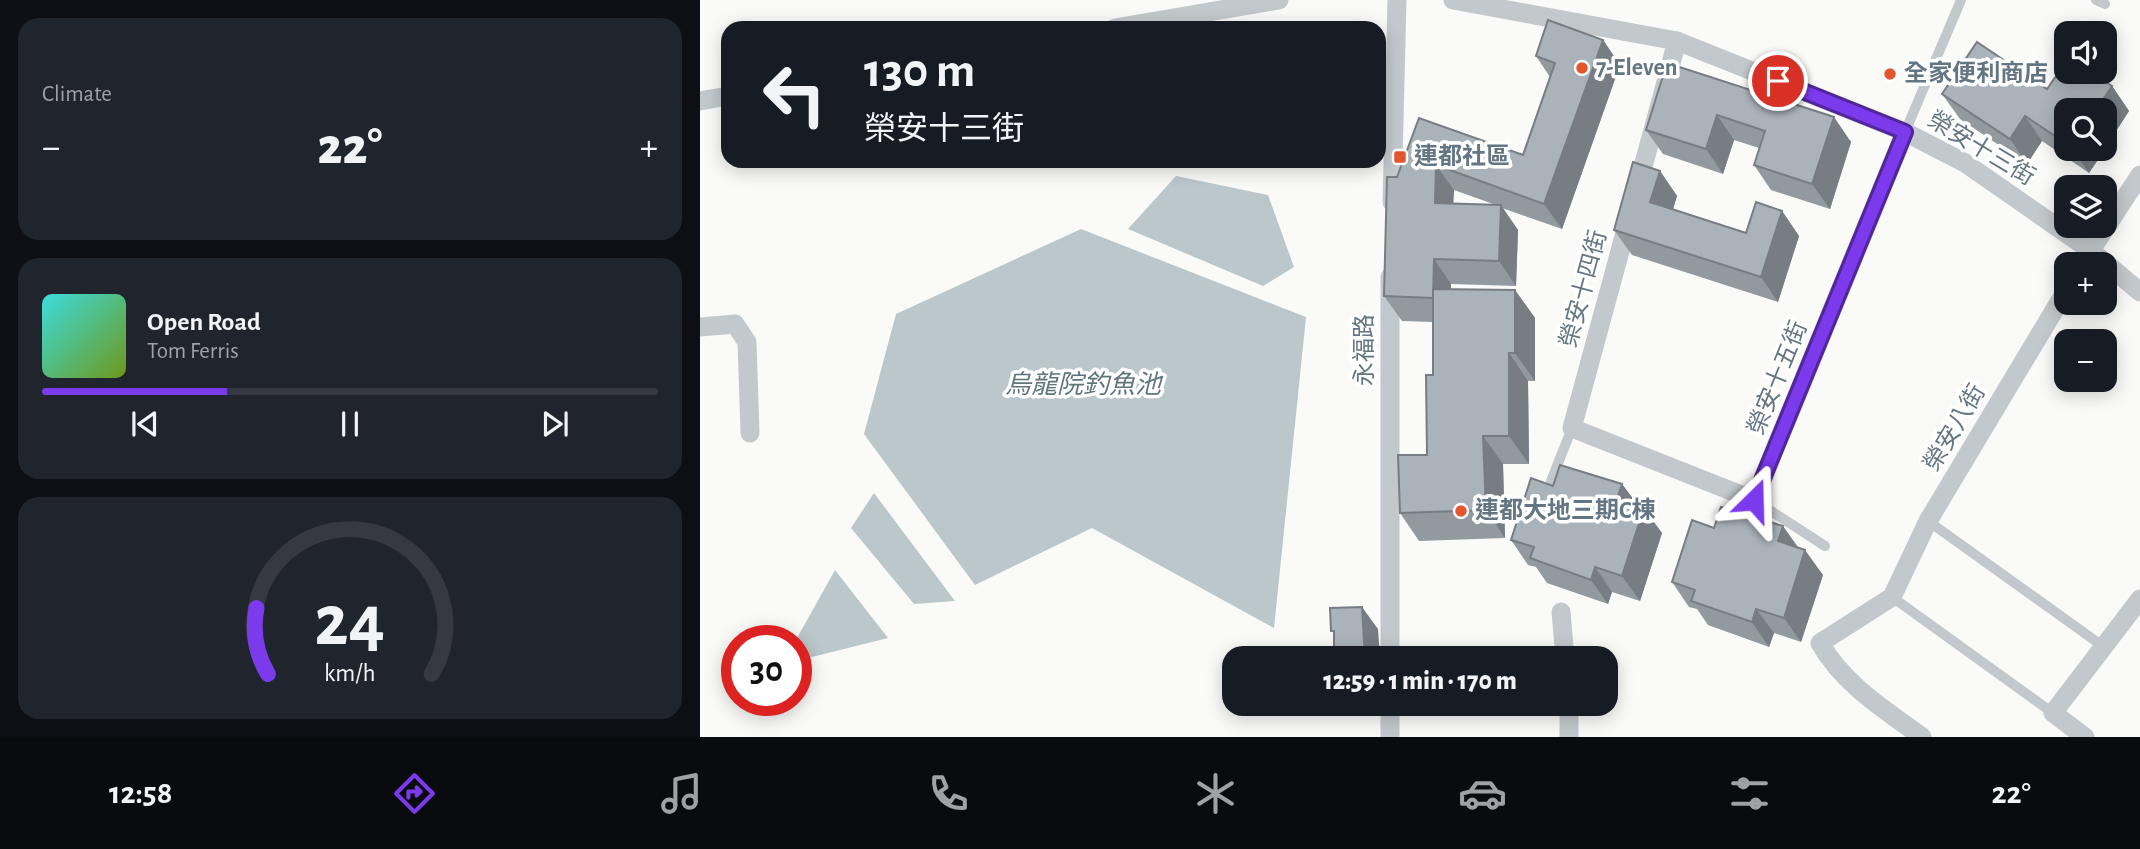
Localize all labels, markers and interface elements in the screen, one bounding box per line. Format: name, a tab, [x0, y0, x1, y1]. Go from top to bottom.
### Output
map controls	[2054, 21, 2117, 392]
button: sound	[2054, 21, 2117, 84]
text: 130 m	[864, 47, 975, 96]
icon: left	[749, 49, 840, 140]
pin	[1748, 51, 1808, 111]
place label: 7-Eleven	[1596, 56, 1677, 80]
marker: 7-Eleven	[1574, 60, 1590, 76]
place label: 全家便利商店	[1904, 60, 2048, 86]
icon: arrive	[1759, 62, 1797, 100]
marker: 全家便利商店	[1882, 66, 1898, 82]
text: Climate	[42, 83, 112, 106]
button: search	[2054, 98, 2117, 161]
street label: 榮安十三街	[1923, 106, 2040, 190]
text: 榮安十三街	[864, 113, 1024, 145]
text: 22°	[317, 121, 383, 173]
text: −	[42, 129, 60, 167]
text: +	[640, 129, 658, 167]
place label: 連都社區	[1414, 143, 1510, 169]
marker: 連都社區	[1392, 149, 1408, 165]
button: layers	[2054, 175, 2117, 238]
street label: 榮安十四街	[1555, 227, 1611, 350]
button: +	[2054, 252, 2117, 315]
text: Open Road	[147, 309, 261, 335]
street label: 永福路	[1351, 314, 1377, 386]
street label: 榮安十五街	[1743, 317, 1812, 438]
button: −	[2054, 329, 2117, 392]
text: Tom Ferris	[147, 340, 239, 363]
water label: 烏龍院釣魚池	[1005, 370, 1164, 398]
street label: 榮安八街	[1918, 380, 1990, 475]
icon: previous	[126, 405, 164, 443]
icon: pause	[331, 405, 369, 443]
icon: next	[536, 405, 574, 443]
position arrow	[1717, 463, 1791, 537]
place label: 連都大地三期C棟	[1475, 497, 1655, 523]
marker: 連都大地三期C棟	[1453, 503, 1469, 519]
text: 24	[315, 587, 385, 660]
speed limit sign: 30	[721, 625, 812, 716]
text: km/h	[324, 661, 376, 686]
text: 12:59 · 1 min · 170 m	[1323, 668, 1517, 694]
icon: directions	[390, 769, 439, 818]
icon: music	[657, 769, 706, 818]
icon: phone	[924, 769, 973, 818]
icon: climate	[1191, 769, 1240, 818]
icon: car	[1458, 769, 1507, 818]
icon: filters	[1725, 769, 1774, 818]
text: 12:58	[109, 777, 172, 809]
text: 22°	[1991, 777, 2031, 809]

